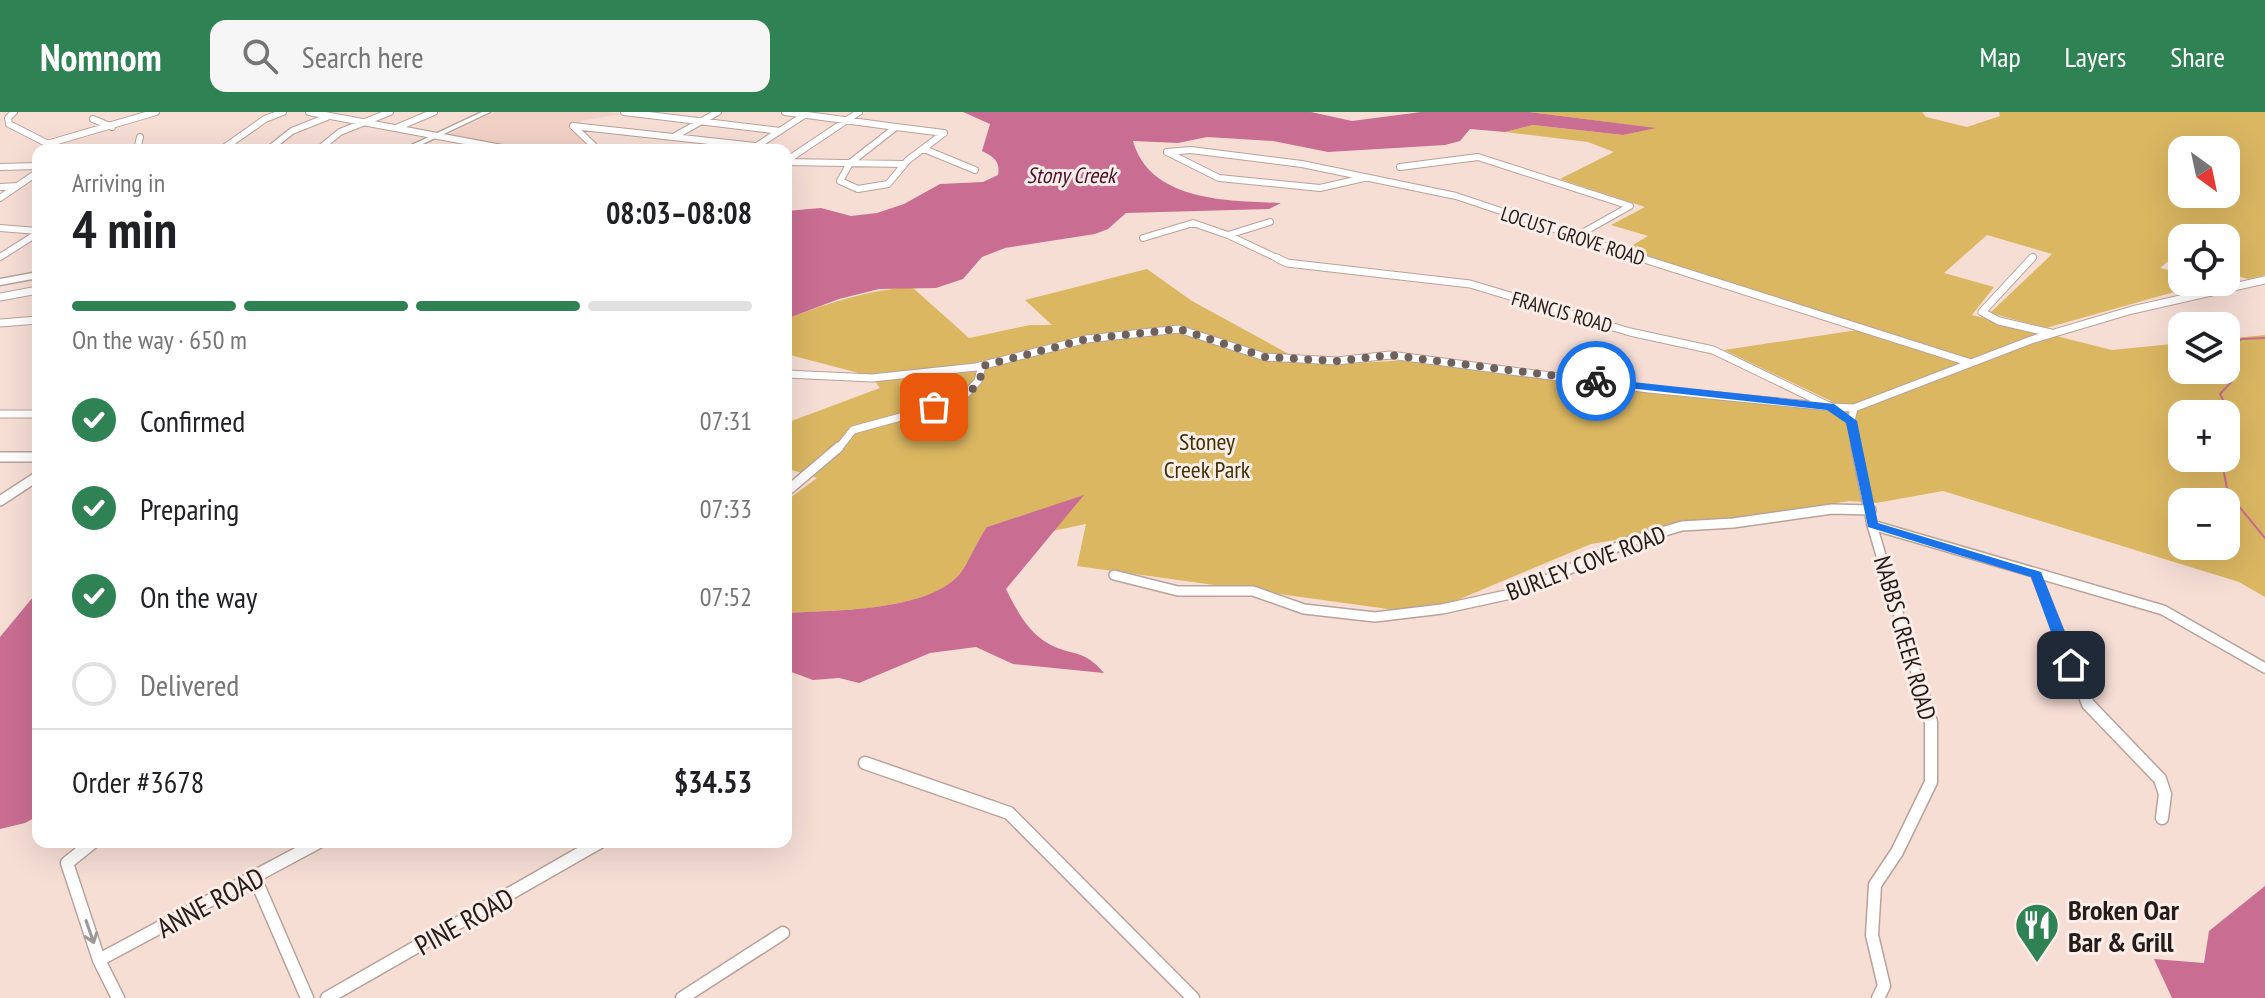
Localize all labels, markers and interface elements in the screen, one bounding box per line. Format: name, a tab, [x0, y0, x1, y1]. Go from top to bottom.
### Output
search box	[210, 20, 770, 92]
text: Nomnom	[40, 32, 162, 81]
icon: search	[238, 34, 282, 78]
text: Search here	[302, 37, 424, 76]
text: Map	[1979, 38, 2021, 75]
text: Layers	[2065, 38, 2126, 75]
text: Share	[2170, 38, 2225, 75]
north arrow	[2168, 136, 2240, 208]
map controls	[2168, 136, 2240, 560]
water label: Stony Creek	[1026, 161, 1118, 189]
text: Arriving in	[72, 166, 165, 199]
text: 08:03–08:08	[606, 193, 752, 232]
text: 4 min	[72, 195, 177, 262]
street label: LOCUST GROVE ROAD	[1498, 200, 1648, 272]
button: locate	[2168, 224, 2240, 296]
street label: FRANCIS ROAD	[1509, 285, 1615, 339]
button: layers	[2168, 312, 2240, 384]
text: On the way · 650 m	[72, 323, 247, 356]
courier	[1556, 341, 1636, 421]
icon: bike	[1574, 359, 1618, 403]
pin	[900, 373, 968, 441]
icon: bag	[912, 385, 956, 429]
icon: check	[72, 398, 116, 442]
button: +	[2168, 400, 2240, 472]
text: Confirmed	[140, 401, 245, 440]
text: 07:31	[700, 404, 752, 437]
park label: Stoney Creek Park	[1164, 426, 1251, 485]
icon: check	[72, 486, 116, 530]
button: −	[2168, 488, 2240, 560]
text: Preparing	[140, 489, 239, 528]
text: 07:33	[700, 492, 752, 525]
street label: BURLEY COVE ROAD	[1502, 518, 1670, 608]
street label: NABBS CREEK ROAD	[1867, 552, 1943, 724]
icon: check	[72, 574, 116, 618]
text: On the way	[140, 577, 257, 616]
text: 07:52	[700, 580, 752, 613]
pin	[2037, 631, 2105, 699]
icon: home	[2049, 643, 2093, 687]
text: Delivered	[140, 665, 239, 704]
text: Order #3678	[72, 762, 204, 801]
text: $34.53	[674, 762, 752, 801]
street label: ANNE ROAD	[150, 858, 270, 946]
street label: PINE ROAD	[408, 879, 520, 963]
place label: Broken Oar Bar & Grill	[2068, 891, 2180, 960]
restaurant icon: Broken Oar Bar & Grill	[2013, 901, 2061, 964]
one-way arrow	[83, 919, 98, 944]

